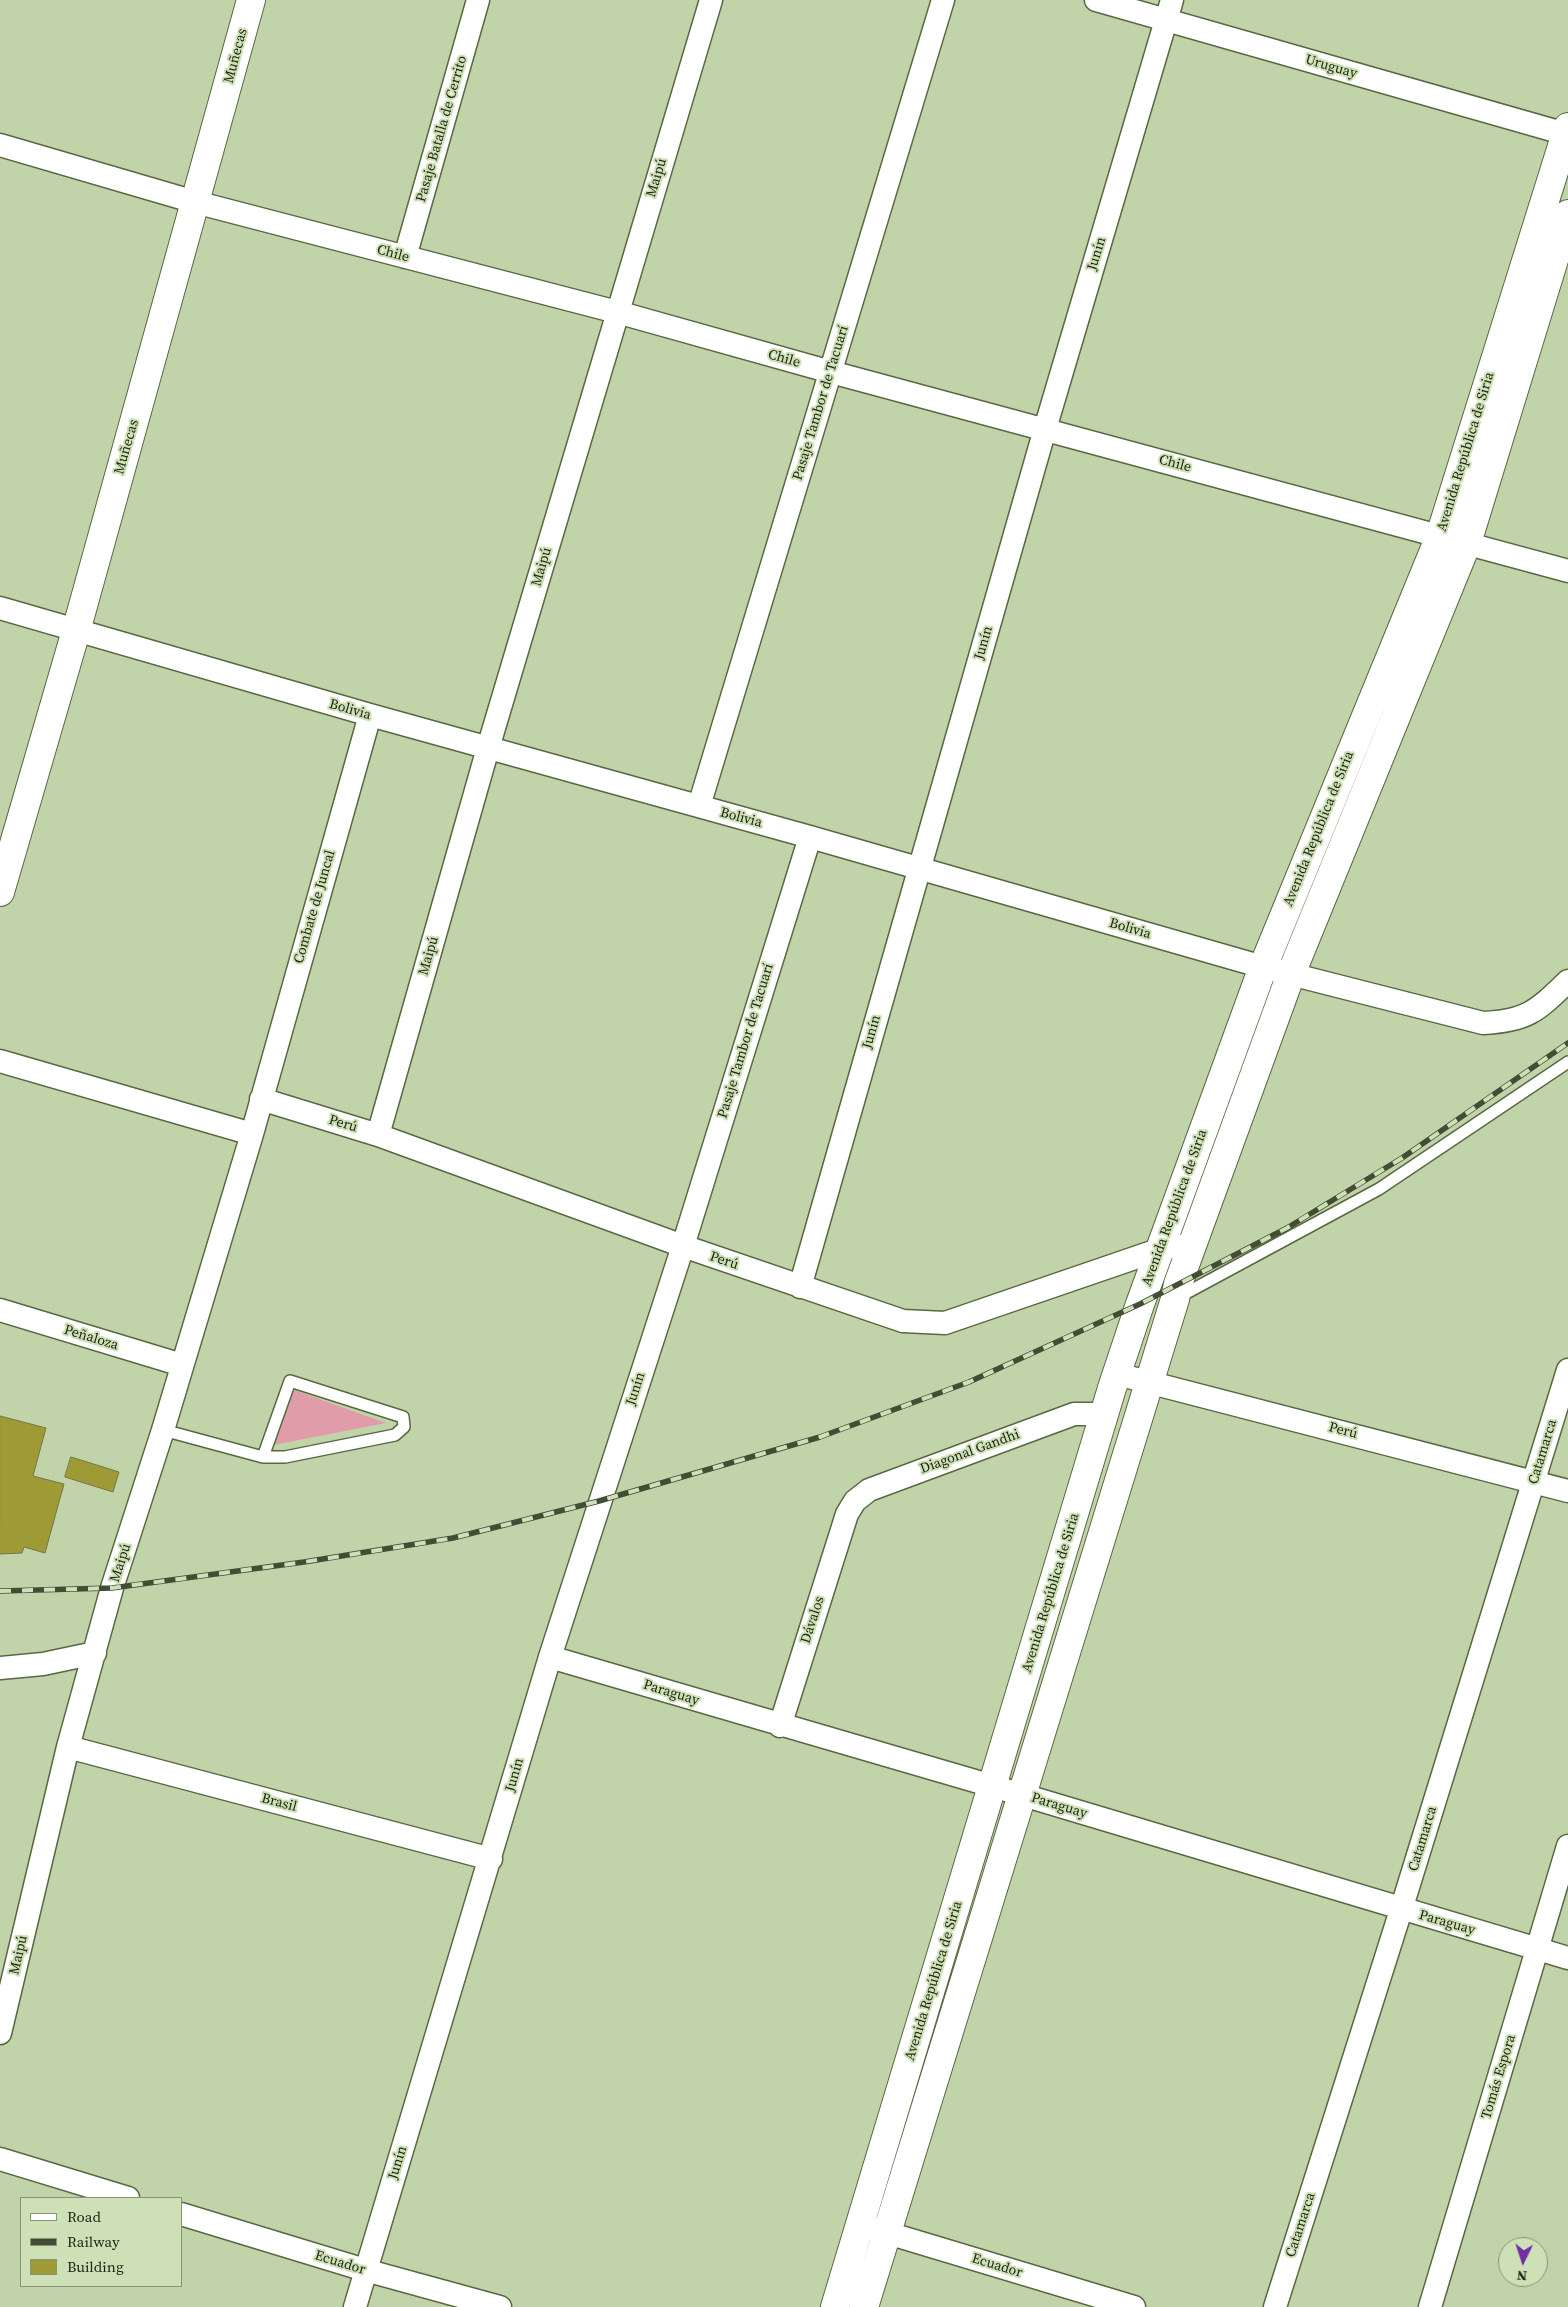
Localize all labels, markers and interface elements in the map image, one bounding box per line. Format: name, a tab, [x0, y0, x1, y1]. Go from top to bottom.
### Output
street label: Muñecas	[221, 27, 251, 85]
street label: Uruguay	[1303, 52, 1359, 82]
street label: Pasaje Batalla de Cerrito	[413, 54, 471, 204]
street label: Maipú	[643, 157, 671, 199]
street label: Junín	[1084, 235, 1110, 273]
street label: Chile	[375, 242, 411, 266]
street label: Pasaje Tambor de Tacuarí	[789, 324, 853, 482]
street label: Chile	[766, 346, 802, 372]
street label: Avenida República de Siria	[1434, 370, 1498, 534]
street label: Muñecas	[111, 418, 143, 476]
street label: Chile	[1157, 452, 1193, 476]
street label: Maipú	[528, 546, 556, 588]
street label: Junín	[971, 624, 997, 662]
street label: Bolivia	[327, 696, 373, 724]
street label: Avenida República de Siria	[1280, 749, 1358, 909]
street label: Bolivia	[718, 804, 764, 832]
street label: Combate de Juncal	[291, 848, 339, 966]
street label: Bolivia	[1107, 915, 1153, 943]
street label: Maipú	[415, 935, 443, 977]
street label: Pasaje Tambor de Tacuarí	[714, 962, 778, 1120]
street label: Junín	[859, 1013, 885, 1051]
street label: Perú	[327, 1112, 359, 1136]
street label: Avenida República de Siria	[1139, 1127, 1211, 1289]
street label: Perú	[707, 1248, 741, 1274]
street label: Peñaloza	[62, 1322, 120, 1354]
street label: Junín	[623, 1370, 649, 1408]
street label: Catamarca	[1525, 1418, 1561, 1486]
street label: Perú	[1327, 1419, 1359, 1443]
street label: Diagonal Gandhi	[918, 1426, 1022, 1478]
street label: Avenida República de Siria	[1019, 1511, 1083, 1675]
street label: Maipú	[107, 1542, 135, 1584]
street label: Dávalos	[797, 1594, 829, 1646]
street label: Paraguay	[641, 1677, 701, 1709]
street label: Junín	[502, 1756, 528, 1794]
street label: Brasil	[259, 1790, 299, 1816]
street label: Paraguay	[1029, 1790, 1089, 1822]
street label: Catamarca	[1405, 1805, 1441, 1873]
street label: Avenida República de Siria	[902, 1899, 966, 2063]
street label: Paraguay	[1417, 1907, 1477, 1939]
street label: Maipú	[6, 1934, 32, 1976]
street label: Tomás Espora	[1478, 2033, 1520, 2121]
street label: Junín	[385, 2144, 411, 2182]
street label: Catamarca	[1283, 2191, 1319, 2259]
legend	[20, 2197, 182, 2287]
text: Road	[67, 2206, 101, 2227]
text: Railway	[67, 2231, 120, 2252]
north arrow	[1498, 2237, 1548, 2287]
street label: Ecuador	[313, 2247, 367, 2279]
street label: Ecuador	[970, 2250, 1024, 2282]
text: Building	[67, 2256, 124, 2277]
text: N	[1516, 2266, 1528, 2286]

